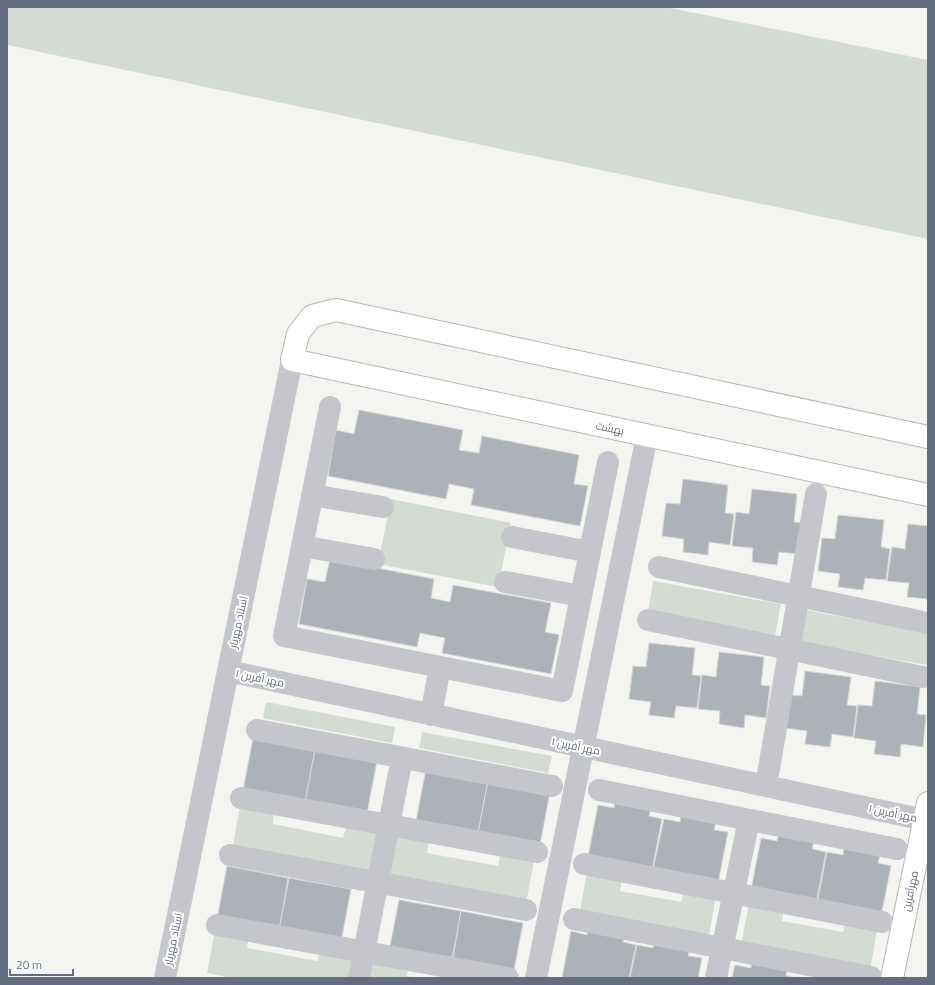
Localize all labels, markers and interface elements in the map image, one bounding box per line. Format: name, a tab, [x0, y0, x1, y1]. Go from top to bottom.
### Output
street label: بهشت	[594, 417, 626, 439]
street label: استاد مهریار	[224, 594, 251, 651]
street label: مهر آفرین ۱	[234, 665, 286, 691]
street label: مهر آفرین ۱	[550, 733, 602, 759]
street label: مهر آفرین ۱	[867, 800, 919, 826]
street label: مهرآفرین	[898, 869, 922, 913]
street label: استاد مهریار	[159, 911, 186, 968]
scale bar	[10, 951, 73, 977]
text: 20 m	[16, 955, 42, 974]

